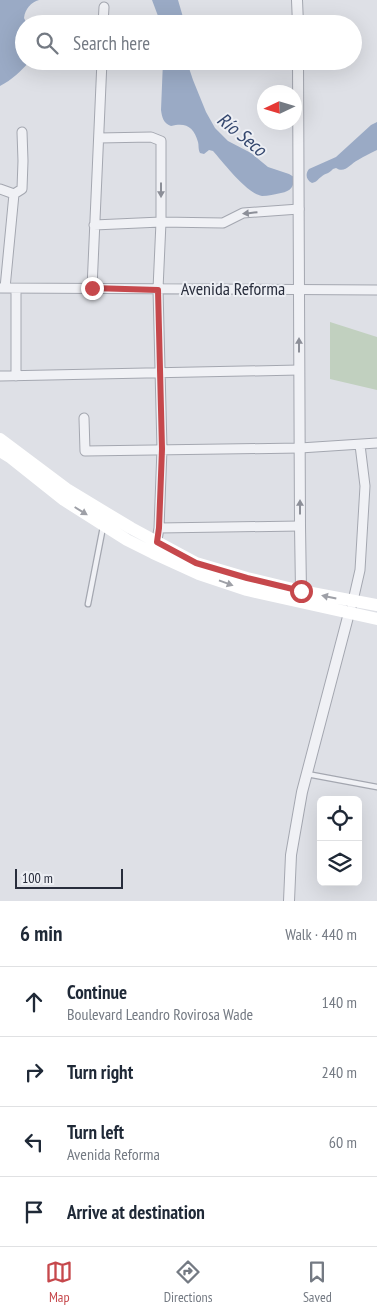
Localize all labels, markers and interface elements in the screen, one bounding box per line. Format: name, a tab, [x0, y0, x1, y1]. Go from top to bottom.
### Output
search box	[15, 15, 362, 70]
icon: search	[33, 29, 61, 57]
text: Search here	[73, 31, 150, 55]
north arrow	[257, 85, 302, 130]
water label: Río Seco	[213, 107, 273, 162]
one-way arrow	[157, 182, 165, 198]
one-way arrow	[242, 209, 258, 217]
route end	[81, 277, 104, 300]
street label: Avenida Reforma	[181, 277, 285, 300]
one-way arrow	[295, 337, 303, 353]
one-way arrow	[296, 499, 304, 515]
one-way arrow	[75, 506, 88, 516]
one-way arrow	[219, 579, 234, 587]
route start	[290, 580, 313, 603]
one-way arrow	[321, 592, 337, 600]
map controls	[317, 796, 362, 886]
button: locate	[317, 796, 362, 841]
button: layers	[317, 841, 362, 886]
scale bar	[15, 866, 122, 889]
text: 100 m	[22, 869, 53, 887]
text: 6 min	[20, 920, 62, 947]
text: Walk · 440 m	[285, 924, 357, 944]
text: Continue	[67, 980, 127, 1004]
icon: ahead	[20, 988, 48, 1016]
text: 140 m	[322, 992, 357, 1012]
text: Boulevard Leandro Rovirosa Wade	[67, 1004, 253, 1024]
icon: right	[20, 1058, 48, 1086]
text: Turn right	[67, 1060, 133, 1084]
text: 240 m	[322, 1062, 357, 1082]
text: Turn left	[67, 1120, 124, 1144]
icon: left	[20, 1128, 48, 1156]
text: 60 m	[329, 1132, 357, 1152]
text: Avenida Reforma	[67, 1144, 160, 1164]
icon: arrive	[20, 1198, 48, 1226]
text: Arrive at destination	[67, 1200, 205, 1224]
tab: Map	[45, 1258, 73, 1306]
tab: Directions	[164, 1258, 212, 1306]
tab: Saved	[303, 1258, 332, 1306]

